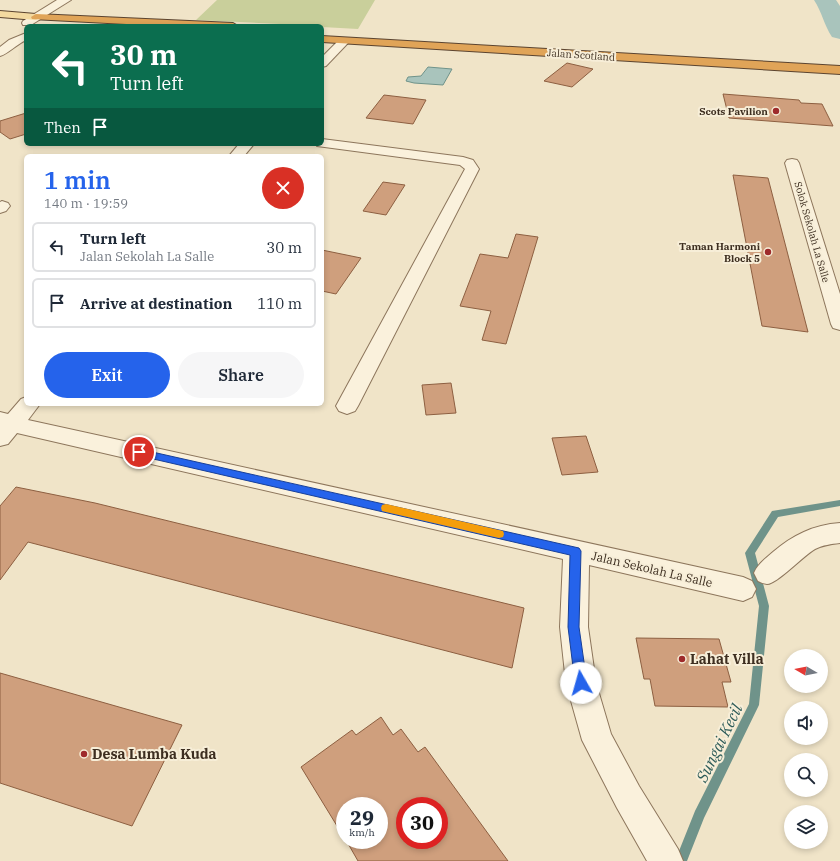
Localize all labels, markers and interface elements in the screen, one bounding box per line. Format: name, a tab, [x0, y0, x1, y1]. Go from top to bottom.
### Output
text: 30 m	[110, 36, 177, 73]
icon: left	[44, 40, 96, 92]
street label: Jalan Scotland	[547, 46, 615, 64]
text: Turn left	[110, 72, 184, 95]
place label: Scots Pavilion	[699, 105, 768, 118]
marker: Scots Pavilion	[771, 106, 781, 116]
icon: arrive	[89, 116, 111, 138]
text: Then	[44, 118, 81, 137]
text: 1 min	[44, 164, 111, 196]
button: close	[262, 167, 304, 209]
street label: Solok Sekolah La Salle	[791, 180, 833, 284]
text: 140 m · 19:59	[44, 195, 128, 212]
text: Turn left	[80, 229, 146, 248]
icon: left	[46, 236, 68, 258]
text: 30 m	[266, 238, 302, 257]
place label: Taman Harmoni Block 5	[679, 240, 761, 265]
marker: Taman Harmoni Block 5	[763, 247, 773, 257]
text: Jalan Sekolah La Salle	[80, 248, 214, 265]
icon: arrive	[46, 292, 68, 314]
text: Arrive at destination	[80, 294, 232, 313]
text: 110 m	[257, 294, 302, 313]
button: Exit	[44, 352, 170, 398]
button: Share	[178, 352, 304, 398]
pin	[122, 435, 156, 469]
icon: arrive	[128, 441, 150, 463]
street label: Jalan Sekolah La Salle	[590, 548, 714, 590]
north arrow	[784, 649, 828, 693]
map controls	[784, 649, 828, 849]
place label: Lahat Villa	[690, 650, 764, 668]
marker: Lahat Villa	[677, 654, 687, 664]
position arrow	[560, 662, 602, 704]
water label: Sungai Kecil	[691, 700, 747, 786]
button: sound	[784, 701, 828, 745]
place label: Desa Lumba Kuda	[92, 745, 217, 763]
marker: Desa Lumba Kuda	[79, 749, 89, 759]
button: search	[784, 753, 828, 797]
speed limit sign: 30	[396, 797, 448, 849]
text: 29	[350, 804, 374, 831]
button: layers	[784, 805, 828, 849]
text: km/h	[349, 826, 375, 839]

